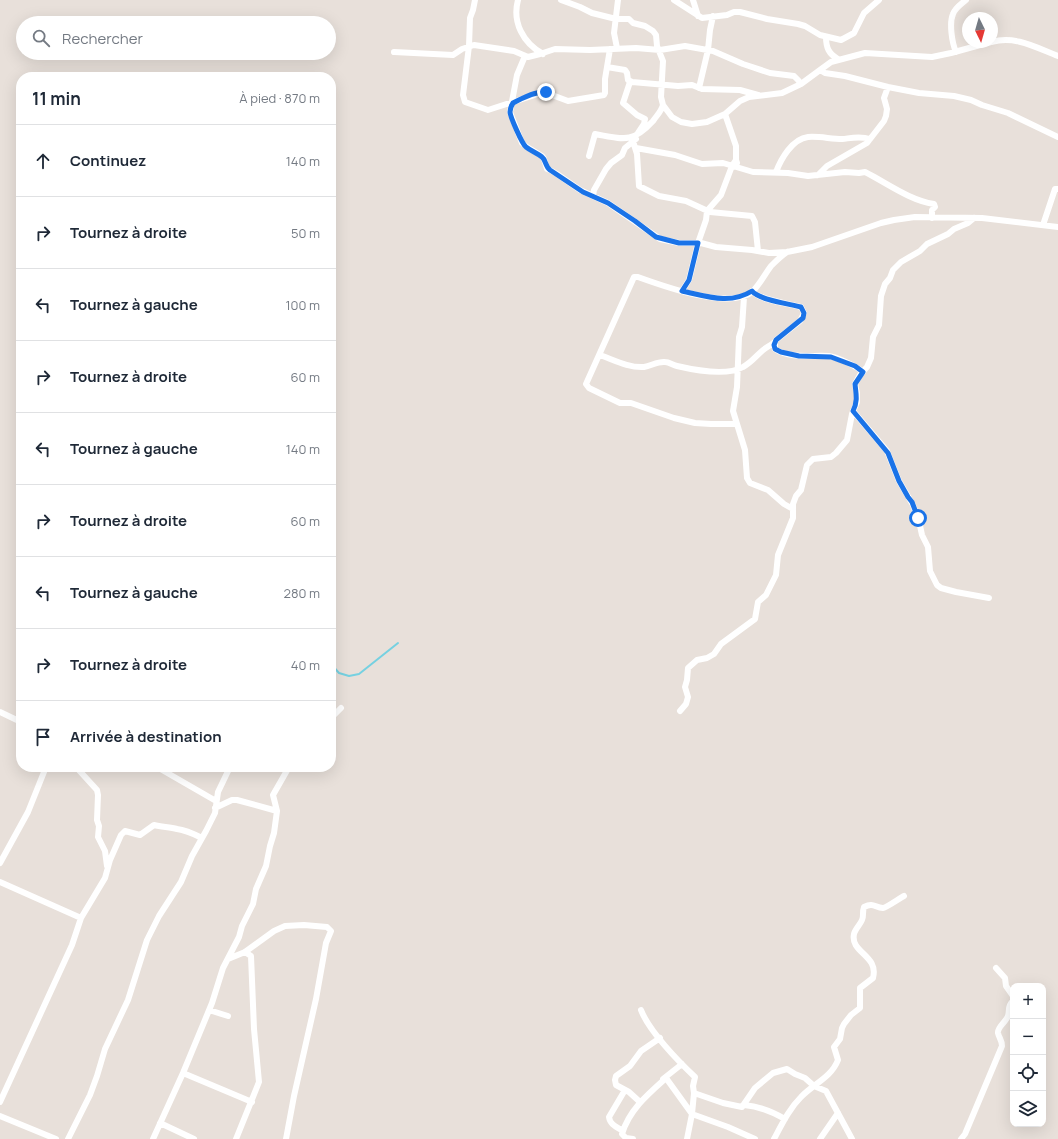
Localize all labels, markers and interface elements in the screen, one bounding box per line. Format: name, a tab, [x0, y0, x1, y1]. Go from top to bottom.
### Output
north arrow	[962, 12, 998, 48]
search box	[16, 16, 336, 60]
icon: search	[30, 27, 52, 49]
text: Rechercher	[62, 28, 143, 49]
route end	[537, 83, 555, 101]
text: 11 min	[32, 87, 81, 110]
text: À pied · 870 m	[239, 89, 320, 107]
icon: ahead	[32, 150, 54, 172]
text: Continuez	[70, 150, 146, 171]
text: 140 m	[286, 152, 320, 170]
icon: right	[32, 222, 54, 244]
text: Tournez à droite	[70, 222, 187, 243]
text: 50 m	[291, 224, 320, 242]
icon: left	[32, 294, 54, 316]
text: Tournez à gauche	[70, 294, 198, 315]
text: 100 m	[285, 296, 320, 314]
icon: right	[32, 366, 54, 388]
text: Tournez à droite	[70, 366, 187, 387]
text: 60 m	[290, 368, 320, 386]
icon: left	[32, 438, 54, 460]
text: Tournez à gauche	[70, 438, 198, 459]
text: 140 m	[286, 440, 320, 458]
route start	[909, 509, 927, 527]
icon: right	[32, 510, 54, 532]
text: Tournez à droite	[70, 510, 187, 531]
text: 60 m	[290, 512, 320, 530]
icon: left	[32, 582, 54, 604]
text: Tournez à gauche	[70, 582, 198, 603]
text: 280 m	[283, 584, 320, 602]
icon: right	[32, 654, 54, 676]
text: Tournez à droite	[70, 654, 187, 675]
text: 40 m	[291, 656, 320, 674]
icon: arrive	[32, 726, 54, 748]
text: Arrivée à destination	[70, 726, 222, 747]
map controls	[1010, 983, 1046, 1127]
button: +	[1010, 983, 1046, 1019]
button: −	[1010, 1019, 1046, 1055]
button: locate	[1010, 1055, 1046, 1091]
button: layers	[1010, 1091, 1046, 1127]

